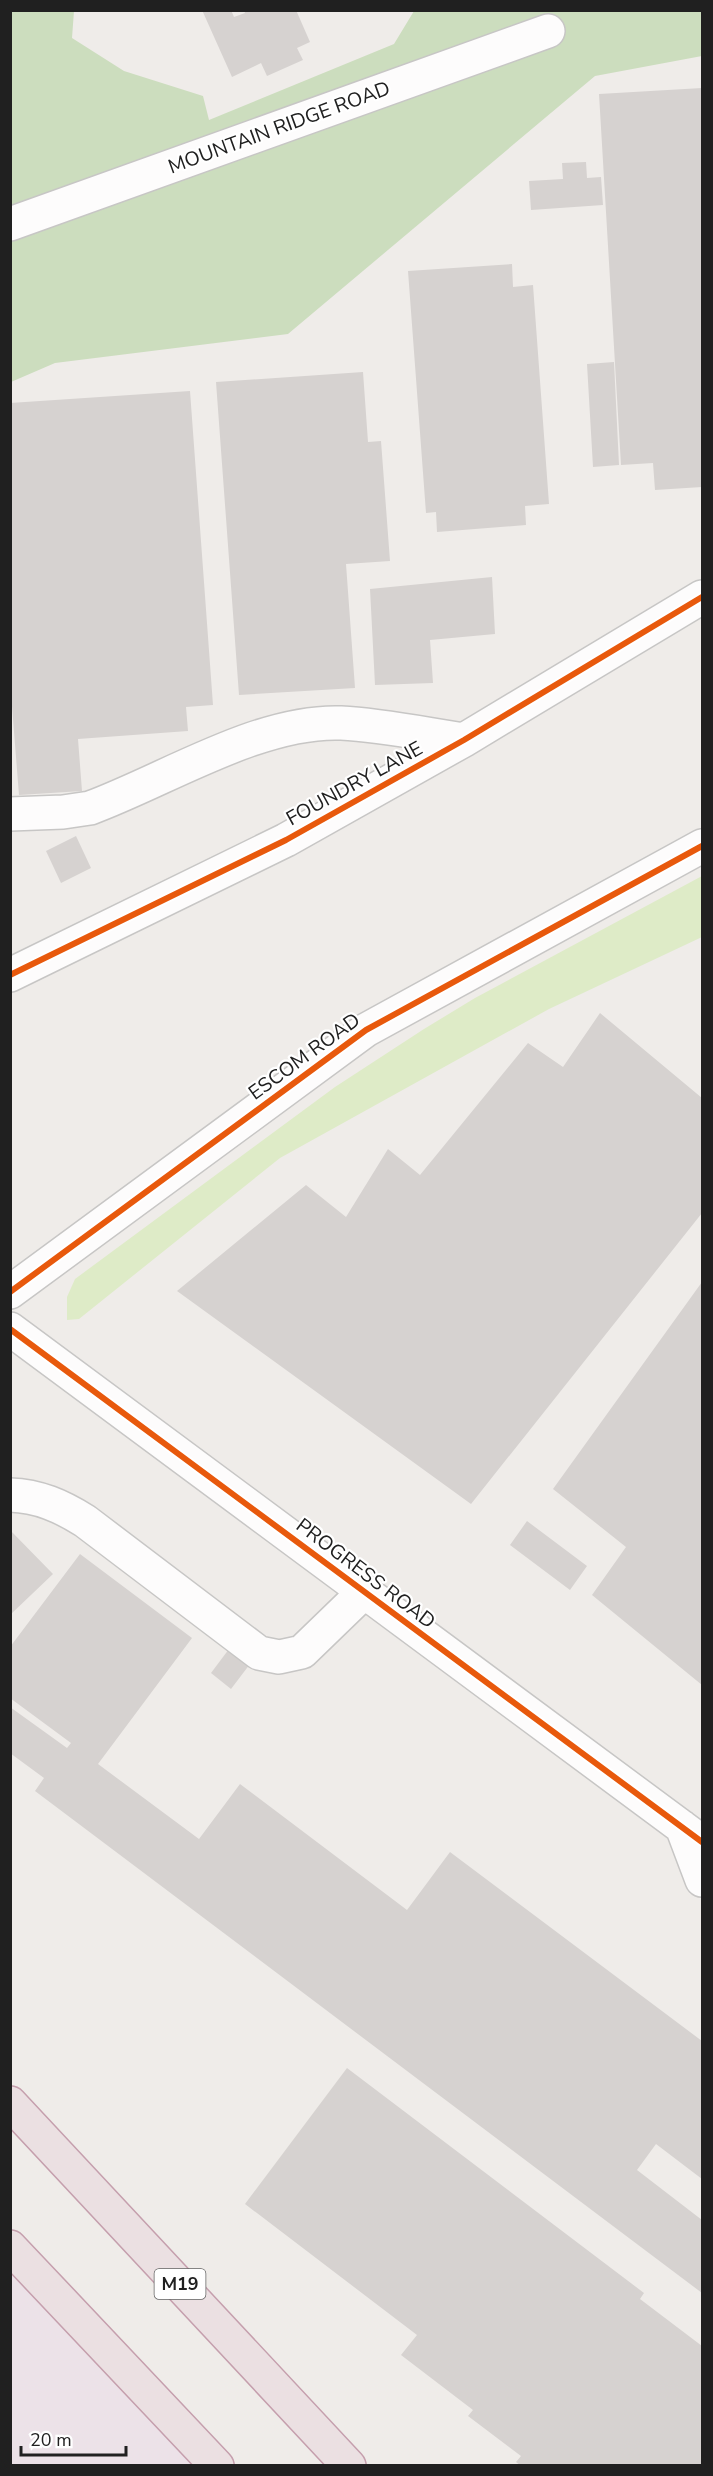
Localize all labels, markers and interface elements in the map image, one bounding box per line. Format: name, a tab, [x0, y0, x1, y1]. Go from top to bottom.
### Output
street label: MOUNTAIN RIDGE ROAD	[164, 75, 394, 180]
street label: FOUNDRY LANE	[281, 735, 427, 832]
street label: ESCOM ROAD	[243, 1007, 366, 1106]
street label: PROGRESS ROAD	[290, 1512, 441, 1635]
road number: M19	[154, 2269, 206, 2299]
scale bar	[21, 2419, 126, 2457]
text: 20 m	[30, 2428, 72, 2452]

